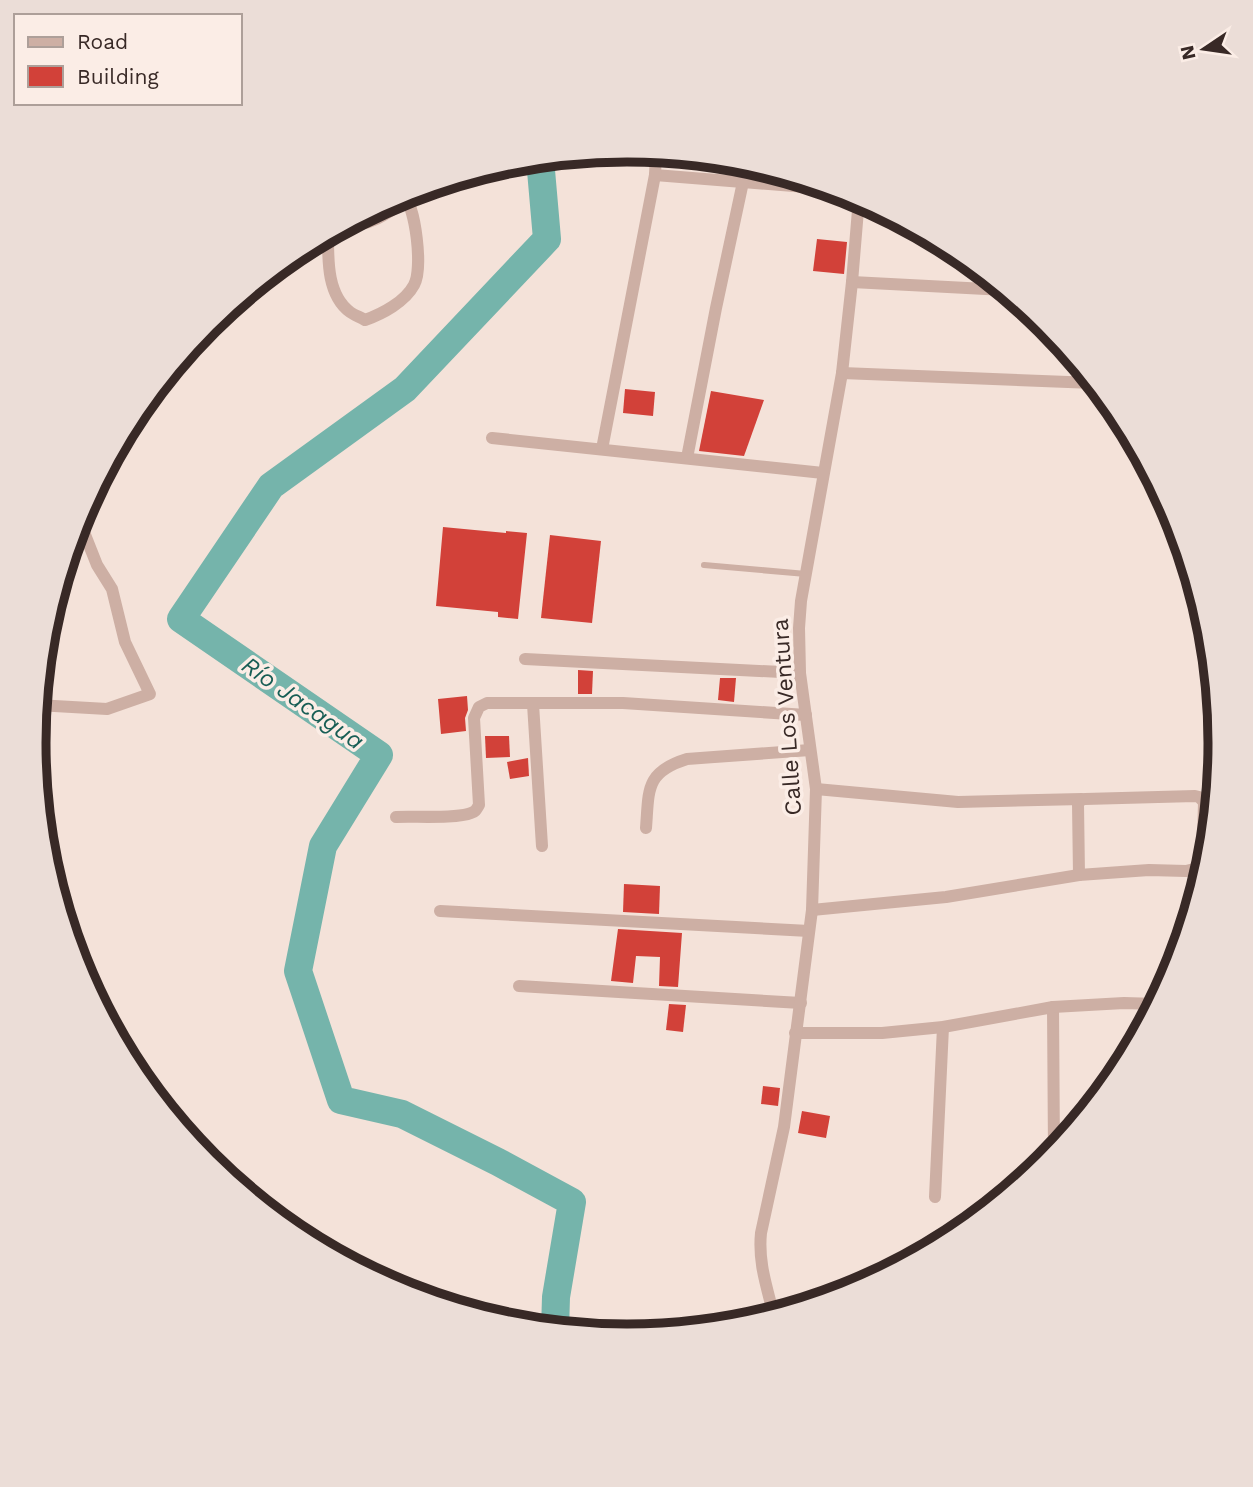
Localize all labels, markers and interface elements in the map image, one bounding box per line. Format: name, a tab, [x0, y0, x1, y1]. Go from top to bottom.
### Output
legend	[14, 14, 242, 105]
north arrow	[1169, 14, 1239, 84]
text: Road	[77, 29, 128, 54]
text: N	[1175, 43, 1201, 62]
text: Building	[77, 64, 159, 89]
street label: Calle Los Ventura	[767, 618, 807, 816]
water label: Río Jacagua	[237, 651, 369, 755]

